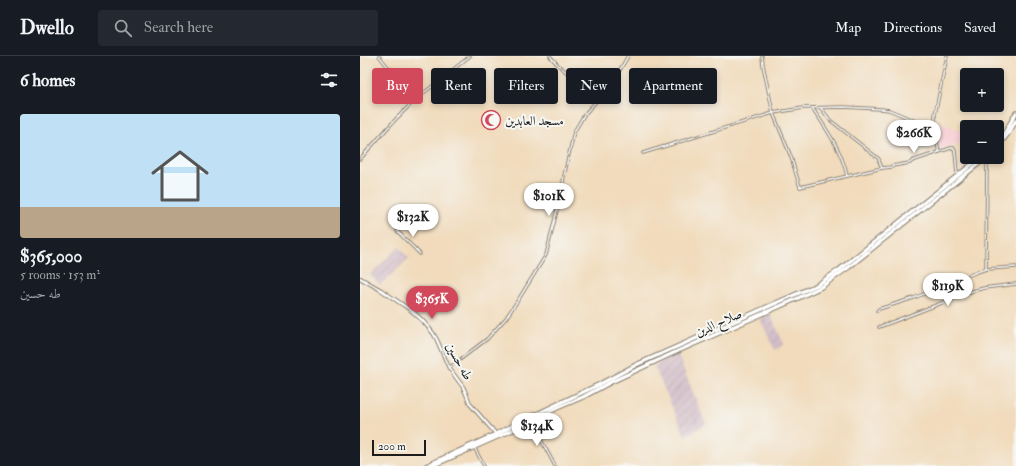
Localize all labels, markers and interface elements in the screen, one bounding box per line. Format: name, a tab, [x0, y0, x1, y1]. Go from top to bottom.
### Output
search box	[98, 10, 378, 46]
text: Dwello	[20, 16, 74, 40]
icon: search	[112, 17, 134, 39]
text: Search here	[144, 18, 213, 37]
text: Map	[835, 19, 861, 36]
text: Directions	[883, 19, 942, 36]
text: Saved	[964, 19, 996, 36]
chip: Buy	[372, 68, 423, 104]
chip: Rent	[431, 68, 486, 104]
chip: Filters	[494, 68, 558, 104]
chip: New	[566, 68, 621, 104]
chip: Apartment	[629, 68, 717, 104]
map controls	[960, 68, 1004, 164]
button: +	[960, 68, 1004, 112]
icon: filters	[318, 69, 340, 91]
text: 6 homes	[20, 70, 75, 91]
mosque icon: مسجد العابدين	[480, 109, 502, 131]
place label: مسجد العابدين	[505, 113, 564, 129]
pin: $266K	[886, 120, 942, 154]
button: −	[960, 120, 1004, 164]
text: $266K	[896, 125, 932, 141]
icon: home	[144, 140, 216, 212]
pin: $101K	[521, 183, 577, 217]
text: $101K	[533, 188, 565, 204]
pin: $132K	[385, 204, 441, 238]
text: $132K	[397, 209, 429, 225]
text: $365,000	[20, 246, 82, 267]
text: 5 rooms · 153 m²	[20, 267, 100, 283]
pin: $119K	[920, 273, 976, 307]
text: $119K	[932, 278, 964, 294]
text: طه حسين	[20, 286, 61, 302]
pin: $365K	[404, 286, 460, 320]
text: $365K	[415, 291, 449, 307]
street label: صلاح الدين	[693, 306, 746, 343]
street label: طه حسين	[442, 340, 476, 383]
pin: $134K	[509, 413, 565, 447]
text: $134K	[520, 418, 554, 434]
scale bar	[372, 438, 426, 457]
text: 200 m	[378, 440, 406, 453]

